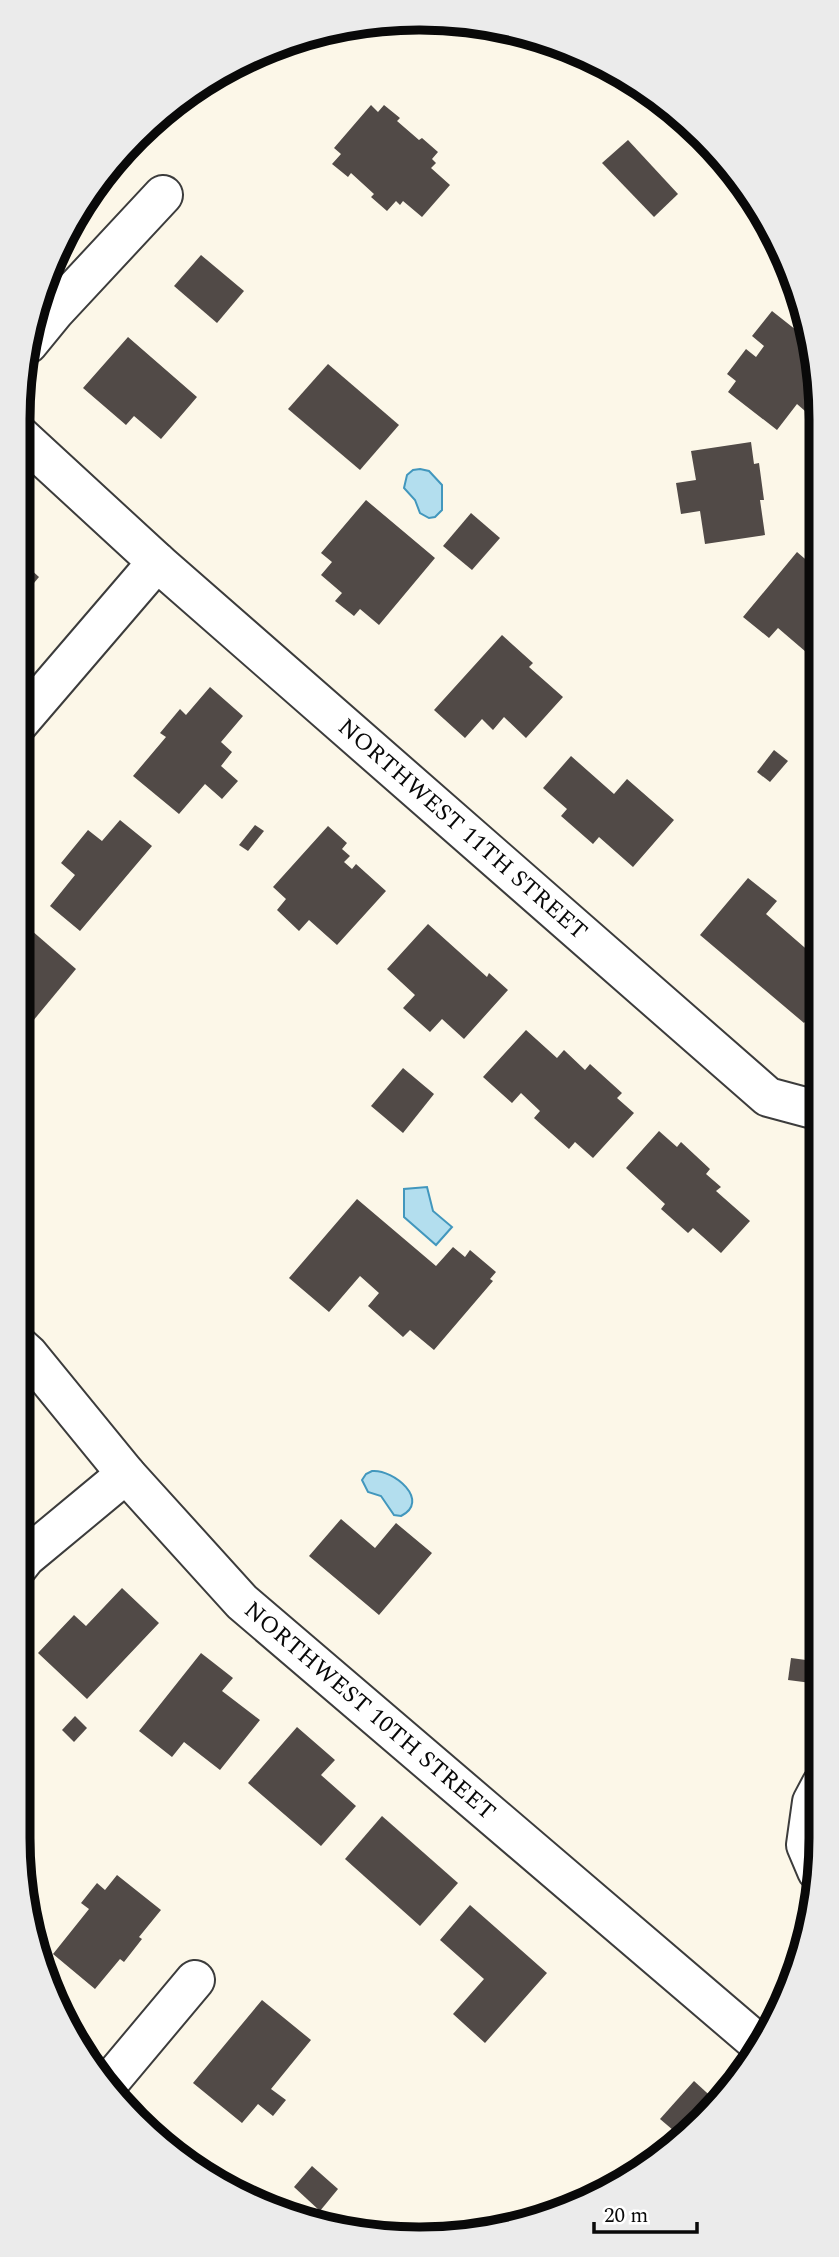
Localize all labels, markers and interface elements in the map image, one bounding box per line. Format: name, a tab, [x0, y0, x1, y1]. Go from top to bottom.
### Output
street label: NORTHWEST 11TH STREET	[330, 710, 595, 949]
street label: NORTHWEST 10TH STREET	[236, 1593, 504, 1829]
scale bar	[594, 2190, 697, 2234]
text: 20 m	[604, 2200, 648, 2232]

